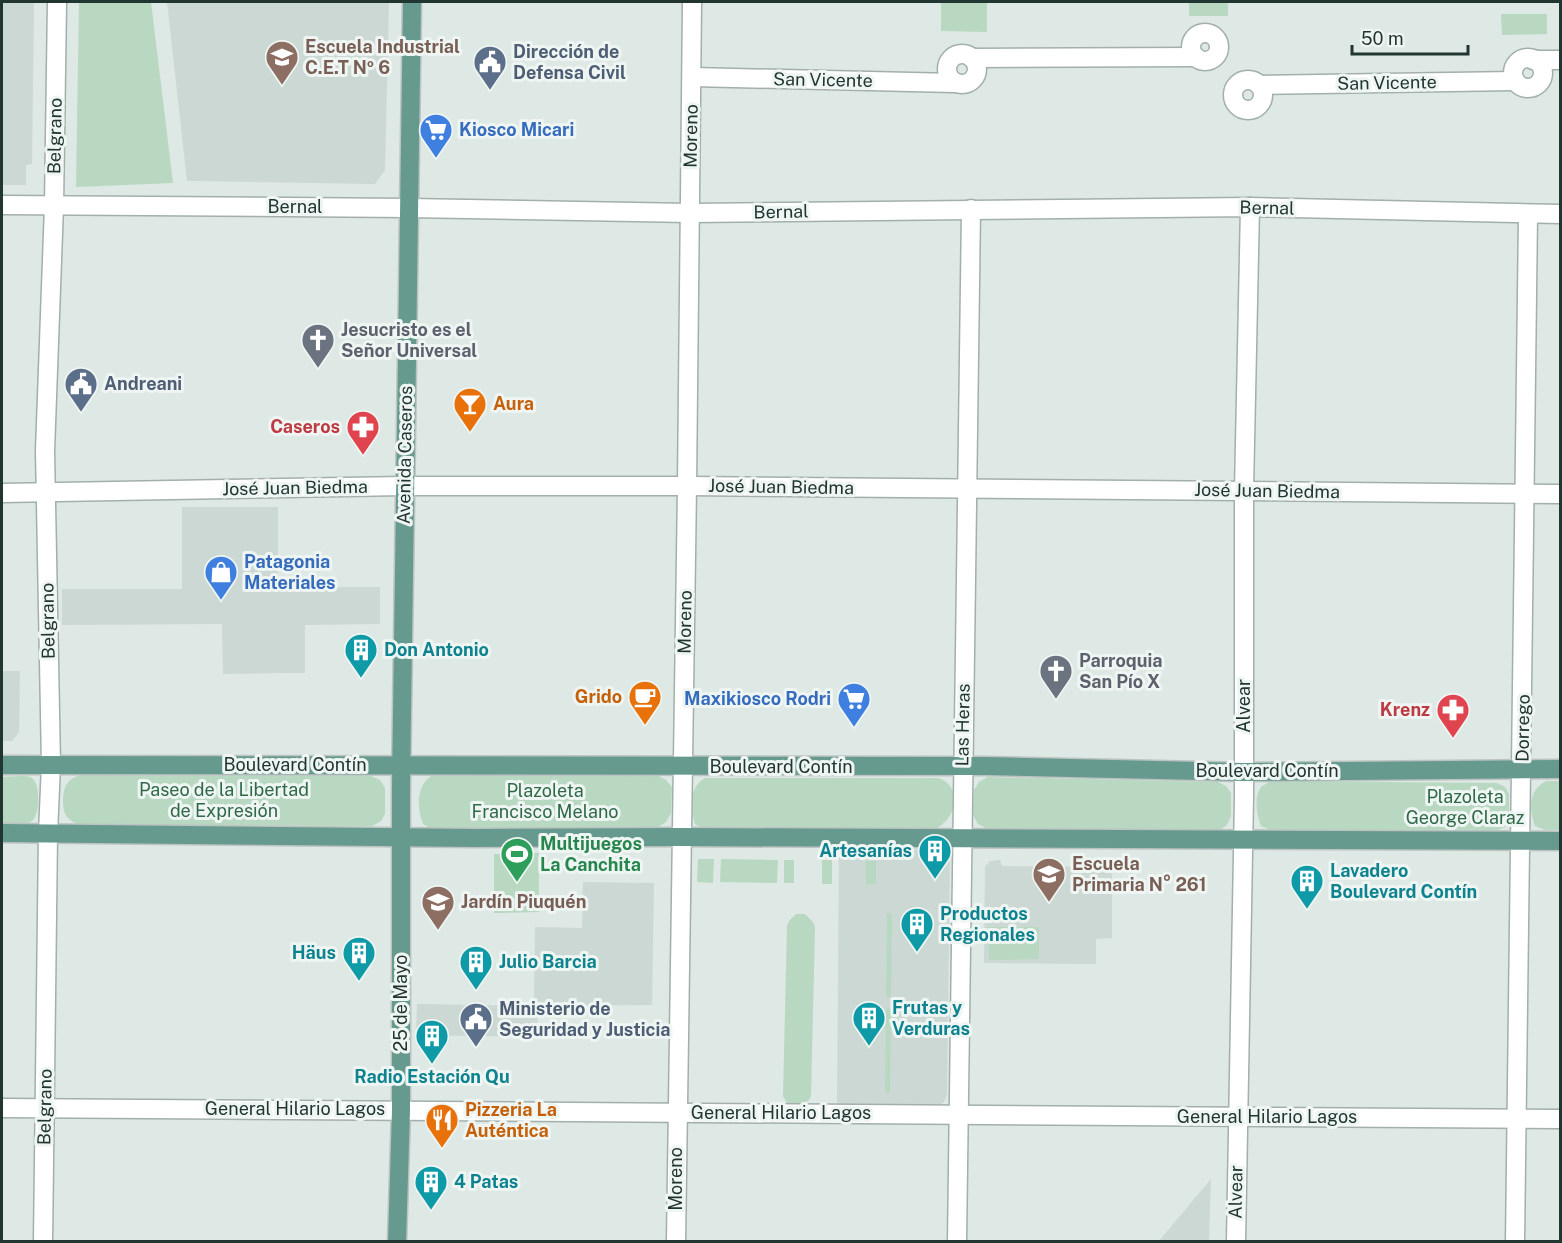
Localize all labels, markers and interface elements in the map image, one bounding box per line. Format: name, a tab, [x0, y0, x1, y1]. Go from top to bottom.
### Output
scale bar	[1352, 18, 1468, 56]
text: 50 m	[1361, 28, 1404, 49]
place label: Escuela Industrial C.E.T Nº 6	[305, 36, 460, 78]
school or university icon: Escuela Industrial C.E.T Nº 6	[264, 39, 300, 86]
place label: Dirección de Defensa Civil	[513, 41, 626, 83]
public building icon: Dirección de Defensa Civil	[472, 44, 508, 91]
street label: San Vicente	[773, 68, 873, 91]
street label: San Vicente	[1337, 71, 1437, 94]
street label: Belgrano	[43, 98, 66, 174]
street label: Moreno	[679, 104, 702, 168]
supermarket icon: Kiosco Micari	[418, 112, 454, 159]
place label: Kiosco Micari	[459, 119, 574, 140]
street label: Bernal	[267, 196, 323, 217]
street label: Bernal	[1239, 197, 1295, 218]
street label: Bernal	[753, 201, 809, 222]
place label: Jesucristo es el Señor Universal	[341, 319, 477, 361]
church icon: Jesucristo es el Señor Universal	[300, 322, 336, 369]
public building icon: Andreani	[63, 366, 99, 413]
place label: Andreani	[104, 373, 182, 394]
street label: Avenida Caseros	[393, 386, 416, 524]
bar icon: Aura	[452, 386, 488, 433]
place label: Aura	[493, 393, 534, 414]
pharmacy icon: Caseros	[345, 409, 381, 456]
place label: Caseros	[270, 416, 340, 437]
street label: José Juan Biedma	[708, 475, 854, 498]
street label: José Juan Biedma	[222, 476, 368, 499]
street label: José Juan Biedma	[1194, 479, 1340, 502]
place label: Patagonia Materiales	[244, 551, 336, 593]
shop icon: Patagonia Materiales	[203, 554, 239, 601]
street label: Belgrano	[36, 583, 59, 659]
street label: Moreno	[673, 590, 696, 654]
building icon: Don Antonio	[343, 632, 379, 679]
place label: Don Antonio	[384, 639, 489, 660]
place label: Parroquia San Pío X	[1079, 650, 1163, 692]
church icon: Parroquia San Pío X	[1038, 653, 1074, 700]
cafe icon: Grido	[627, 679, 663, 726]
street label: Alvear	[1233, 679, 1254, 733]
supermarket icon: Maxikiosco Rodri	[836, 681, 872, 728]
street label: Las Heras	[951, 683, 974, 767]
place label: Grido	[575, 686, 622, 707]
place label: Maxikiosco Rodri	[684, 688, 831, 709]
pharmacy icon: Krenz	[1435, 692, 1471, 739]
street label: Dorrego	[1511, 694, 1534, 762]
place label: Krenz	[1380, 699, 1430, 720]
street label: Boulevard Contín	[223, 754, 367, 775]
street label: Boulevard Contín	[709, 756, 853, 777]
street label: Boulevard Contín	[1195, 760, 1339, 781]
park label: Paseo de la Libertad de Expresión	[139, 779, 309, 821]
park label: Plazoleta Francisco Melano	[471, 780, 619, 822]
park label: Plazoleta George Claraz	[1406, 786, 1524, 828]
place label: Multijuegos La Canchita	[540, 833, 642, 875]
building icon: Artesanías	[917, 833, 953, 880]
sports icon: Multijuegos La Canchita	[499, 836, 535, 883]
place label: Artesanías	[819, 840, 912, 861]
place label: Escuela Primaria N° 261	[1072, 853, 1206, 895]
school or university icon: Escuela Primaria N° 261	[1031, 856, 1067, 903]
place label: Lavadero Boulevard Contín	[1330, 860, 1477, 902]
building icon: Lavadero Boulevard Contín	[1289, 863, 1325, 910]
school or university icon: Jardín Piuquén	[420, 884, 456, 931]
place label: Jardín Piuquén	[461, 891, 586, 912]
place label: Productos Regionales	[940, 903, 1035, 945]
building icon: Productos Regionales	[899, 906, 935, 953]
building icon: Häus	[341, 935, 377, 982]
place label: Häus	[292, 942, 336, 963]
building icon: Julio Barcia	[458, 944, 494, 991]
place label: Julio Barcia	[499, 951, 597, 972]
street label: 25 de Mayo	[390, 955, 411, 1051]
place label: Frutas y Verduras	[892, 997, 970, 1039]
place label: Ministerio de Seguridad y Justicia	[499, 998, 670, 1040]
building icon: Frutas y Verduras	[851, 1000, 887, 1047]
public building icon: Ministerio de Seguridad y Justicia	[458, 1001, 494, 1048]
building icon: Radio Estación Qu	[414, 1018, 450, 1065]
place label: Radio Estación Qu	[354, 1066, 510, 1087]
street label: Belgrano	[33, 1069, 56, 1145]
street label: General Hilario Lagos	[205, 1098, 385, 1119]
place label: Pizzeria La Auténtica	[465, 1099, 557, 1141]
restaurant icon: Pizzeria La Auténtica	[424, 1102, 460, 1149]
street label: General Hilario Lagos	[691, 1102, 871, 1123]
street label: General Hilario Lagos	[1177, 1106, 1357, 1127]
street label: Moreno	[665, 1147, 686, 1211]
building icon: 4 Patas	[413, 1164, 449, 1211]
street label: Alvear	[1225, 1165, 1246, 1219]
place label: 4 Patas	[454, 1171, 518, 1192]

